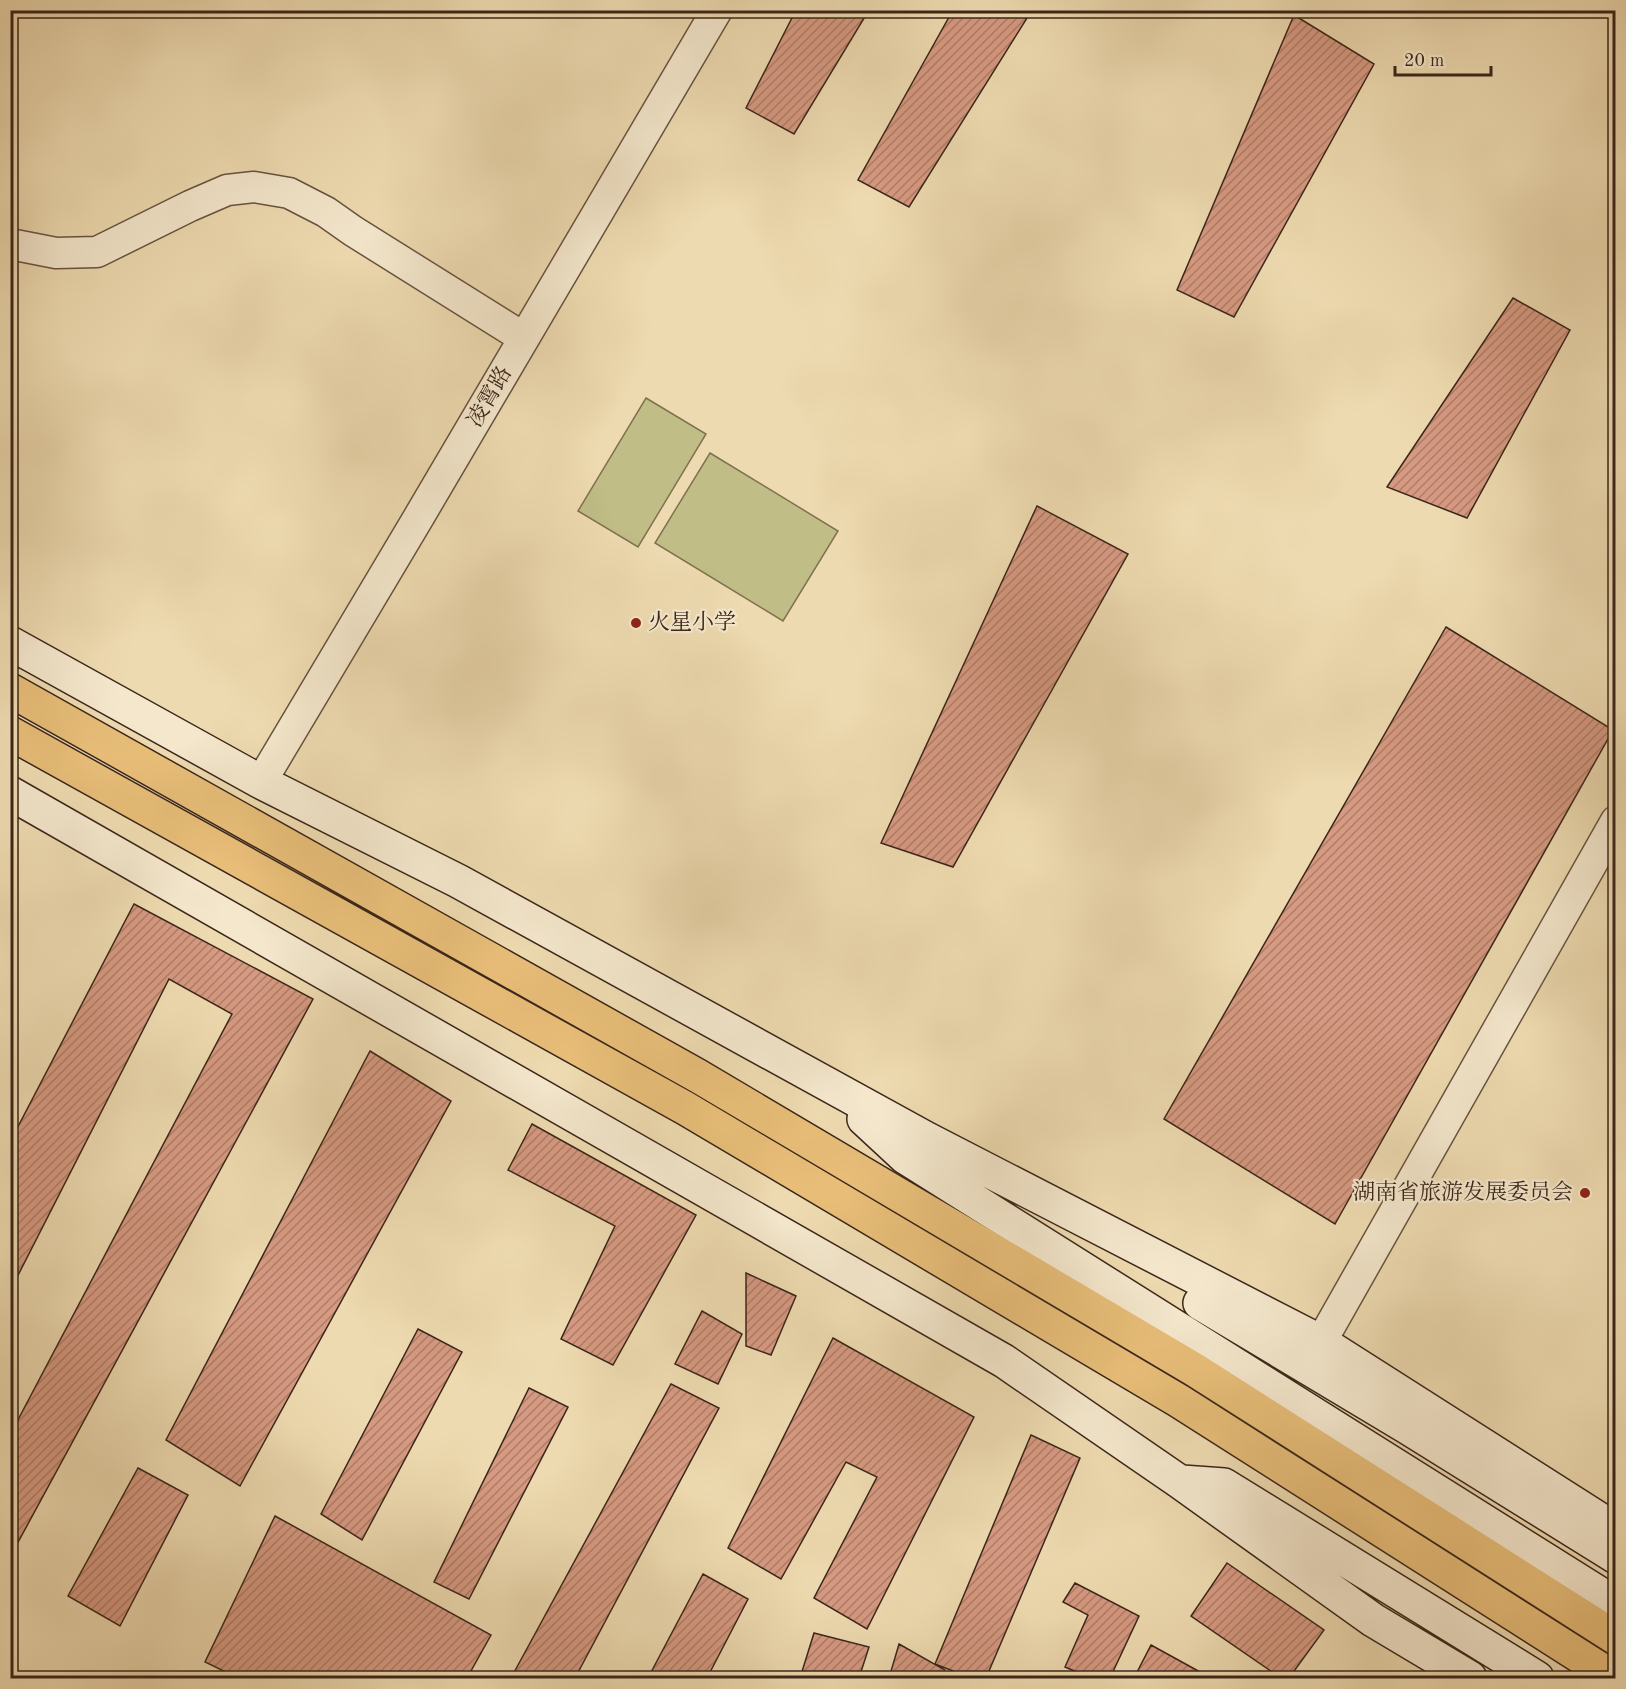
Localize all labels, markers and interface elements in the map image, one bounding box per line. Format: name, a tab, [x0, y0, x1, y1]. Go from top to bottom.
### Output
scale bar	[1395, 39, 1491, 77]
text: 20 m	[1404, 52, 1444, 70]
street label: 凌霄路	[462, 362, 516, 431]
place label: 火星小学	[648, 610, 736, 634]
marker: 火星小学	[629, 616, 643, 630]
place label: 湖南省旅游发展委员会	[1353, 1180, 1573, 1204]
marker: 湖南省旅游发展委员会	[1578, 1186, 1592, 1200]

